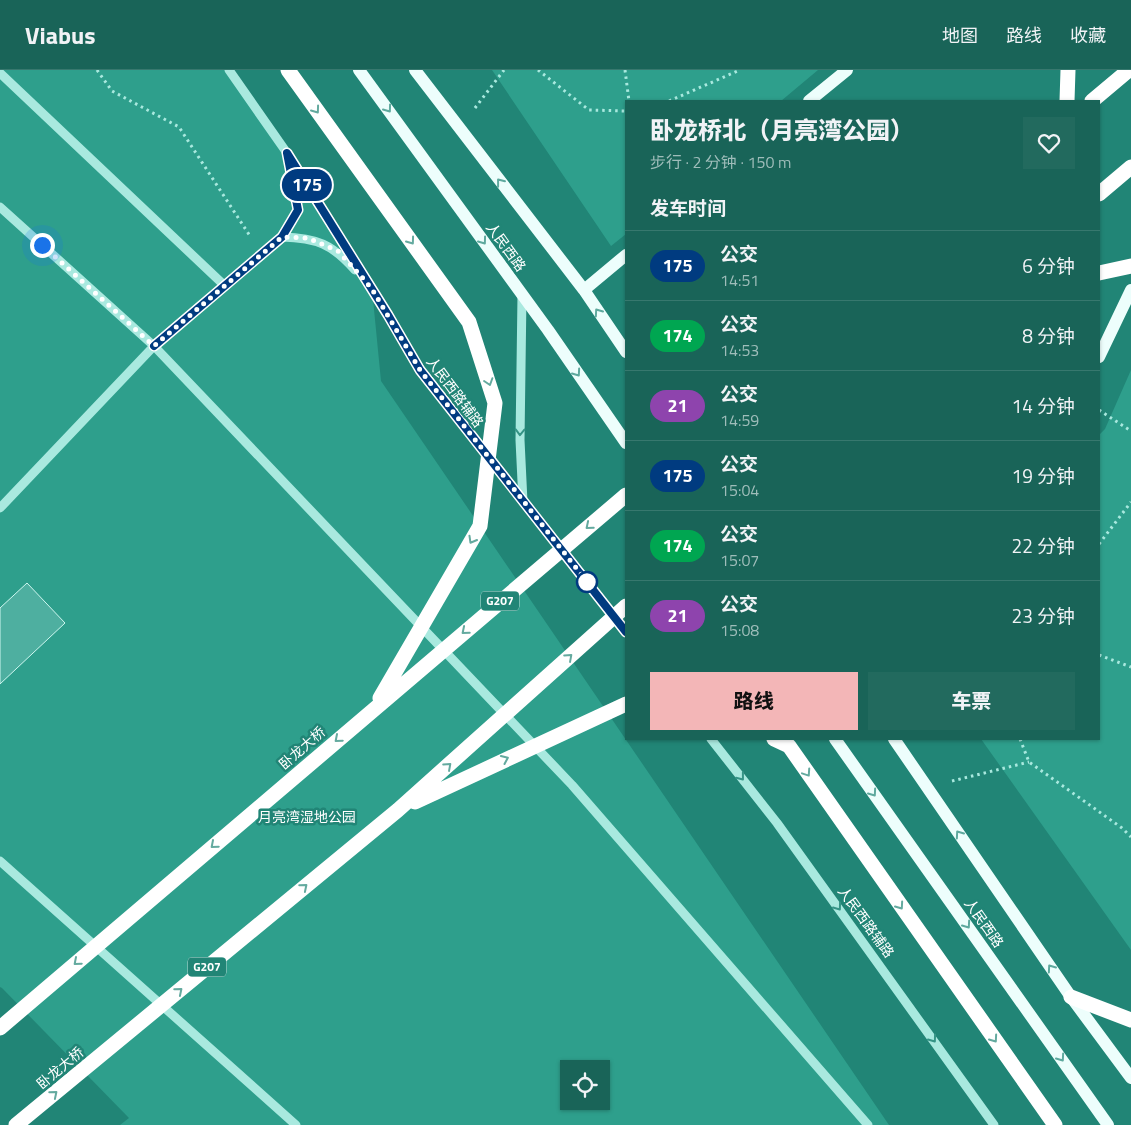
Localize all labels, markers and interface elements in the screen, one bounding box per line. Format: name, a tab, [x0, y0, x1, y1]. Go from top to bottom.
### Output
text: Viabus	[25, 17, 96, 53]
text: 地图	[942, 22, 978, 49]
text: 路线	[1006, 22, 1042, 49]
text: 收藏	[1070, 22, 1106, 49]
one-way arrow	[310, 104, 319, 113]
one-way arrow	[381, 104, 391, 113]
text: 卧龙桥北（月亮湾公园）	[650, 112, 914, 148]
button: heart	[1023, 117, 1075, 169]
text: 步行 · 2 分钟 · 150 m	[650, 150, 791, 174]
line badge: 175	[278, 169, 336, 201]
text: 175	[292, 171, 322, 198]
one-way arrow	[498, 179, 506, 188]
text: 发车时间	[650, 193, 726, 222]
street label: 人民西路	[481, 218, 531, 276]
your location	[30, 233, 55, 258]
one-way arrow	[406, 235, 414, 244]
one-way arrow	[477, 235, 486, 245]
text: 公交	[720, 239, 758, 268]
text: 6 分钟	[1022, 251, 1075, 280]
text: 175	[662, 252, 693, 279]
text: 14:51	[720, 268, 759, 292]
one-way arrow	[595, 308, 604, 317]
text: 公交	[720, 309, 758, 338]
text: 8 分钟	[1022, 321, 1075, 350]
text: 174	[662, 322, 693, 349]
text: 14:53	[720, 338, 759, 362]
street label: 人民西路辅路	[422, 352, 489, 432]
one-way arrow	[571, 367, 580, 377]
one-way arrow	[483, 377, 493, 386]
text: 公交	[720, 379, 758, 408]
text: 14 分钟	[1012, 391, 1075, 420]
text: 21	[667, 392, 688, 419]
text: 14:59	[720, 408, 759, 432]
one-way arrow	[515, 428, 525, 436]
text: 公交	[720, 449, 758, 478]
text: 19 分钟	[1012, 461, 1075, 490]
text: 175	[662, 462, 693, 489]
text: 15:04	[720, 478, 759, 502]
text: 公交	[720, 519, 758, 548]
one-way arrow	[586, 521, 595, 529]
text: 22 分钟	[1012, 531, 1075, 560]
text: 174	[662, 532, 693, 559]
one-way arrow	[468, 535, 478, 544]
text: 15:07	[720, 548, 759, 572]
unlabelled marker	[576, 571, 598, 593]
text: 公交	[720, 589, 758, 618]
road number: G207	[481, 592, 519, 610]
text: 23 分钟	[1012, 601, 1075, 630]
text: 21	[667, 602, 688, 629]
text: 15:08	[720, 618, 759, 642]
one-way arrow	[462, 626, 471, 634]
one-way arrow	[563, 654, 572, 663]
button: 路线	[650, 672, 858, 730]
button: 车票	[868, 672, 1075, 730]
street label: 卧龙大桥	[274, 721, 330, 774]
one-way arrow	[334, 734, 343, 743]
one-way arrow	[500, 754, 509, 765]
one-way arrow	[442, 763, 451, 772]
one-way arrow	[801, 767, 810, 777]
one-way arrow	[736, 771, 744, 780]
one-way arrow	[867, 787, 876, 797]
park label: 月亮湾湿地公园	[258, 806, 356, 827]
one-way arrow	[956, 830, 965, 840]
one-way arrow	[211, 839, 220, 848]
street label: 人民西路辅路	[833, 882, 900, 962]
one-way arrow	[299, 884, 308, 893]
street label: 人民西路	[960, 894, 1009, 952]
one-way arrow	[894, 900, 903, 910]
one-way arrow	[832, 902, 841, 911]
one-way arrow	[961, 920, 970, 929]
one-way arrow	[74, 956, 83, 965]
road number: G207	[188, 958, 226, 976]
one-way arrow	[1048, 964, 1057, 974]
one-way arrow	[173, 988, 182, 996]
one-way arrow	[927, 1033, 936, 1043]
one-way arrow	[988, 1033, 997, 1043]
street label: 卧龙大桥	[31, 1042, 88, 1094]
one-way arrow	[1055, 1052, 1064, 1062]
map controls	[560, 1060, 610, 1110]
button: locate	[560, 1060, 610, 1110]
one-way arrow	[48, 1091, 57, 1100]

